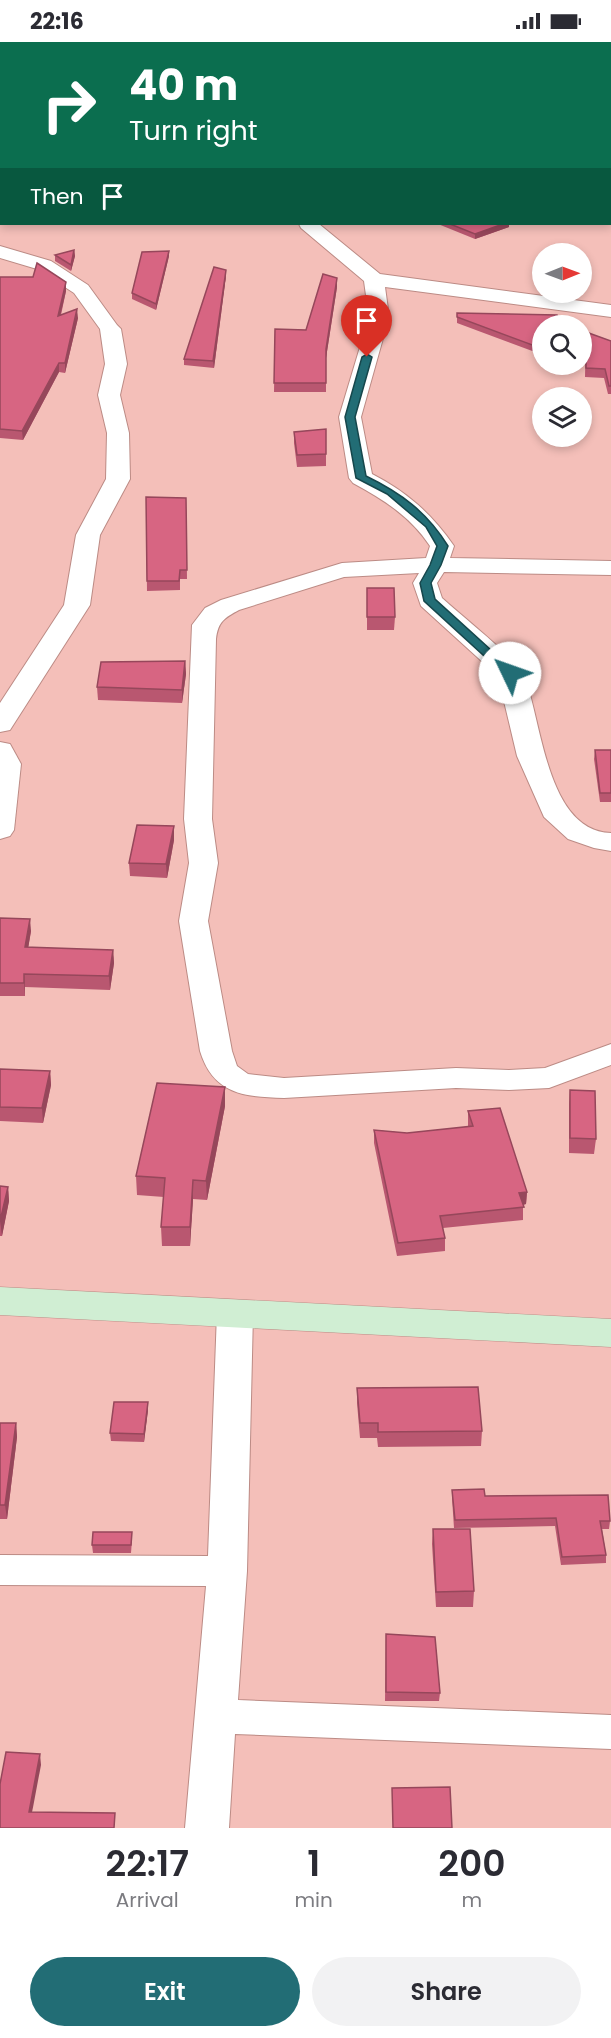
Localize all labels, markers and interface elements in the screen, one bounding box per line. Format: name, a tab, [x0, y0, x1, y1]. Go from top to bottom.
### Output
text: 22:16	[30, 6, 84, 37]
text: 40 m	[129, 56, 238, 115]
icon: right	[30, 66, 108, 144]
text: Turn right	[129, 112, 258, 149]
icon: arrive	[96, 180, 129, 213]
text: Then	[30, 181, 84, 212]
north arrow	[532, 243, 592, 303]
map controls	[532, 243, 592, 447]
pin	[341, 295, 392, 357]
icon: arrive	[350, 304, 383, 337]
button: search	[532, 315, 592, 375]
button: layers	[532, 387, 592, 447]
position arrow	[478, 641, 542, 705]
text: 22:17	[105, 1838, 189, 1889]
text: 1	[307, 1838, 320, 1889]
text: 200	[438, 1838, 505, 1889]
text: Arrival	[116, 1886, 179, 1914]
text: min	[295, 1886, 333, 1914]
text: m	[462, 1886, 482, 1914]
button: Exit	[30, 1957, 300, 2026]
button: Share	[312, 1957, 581, 2026]

